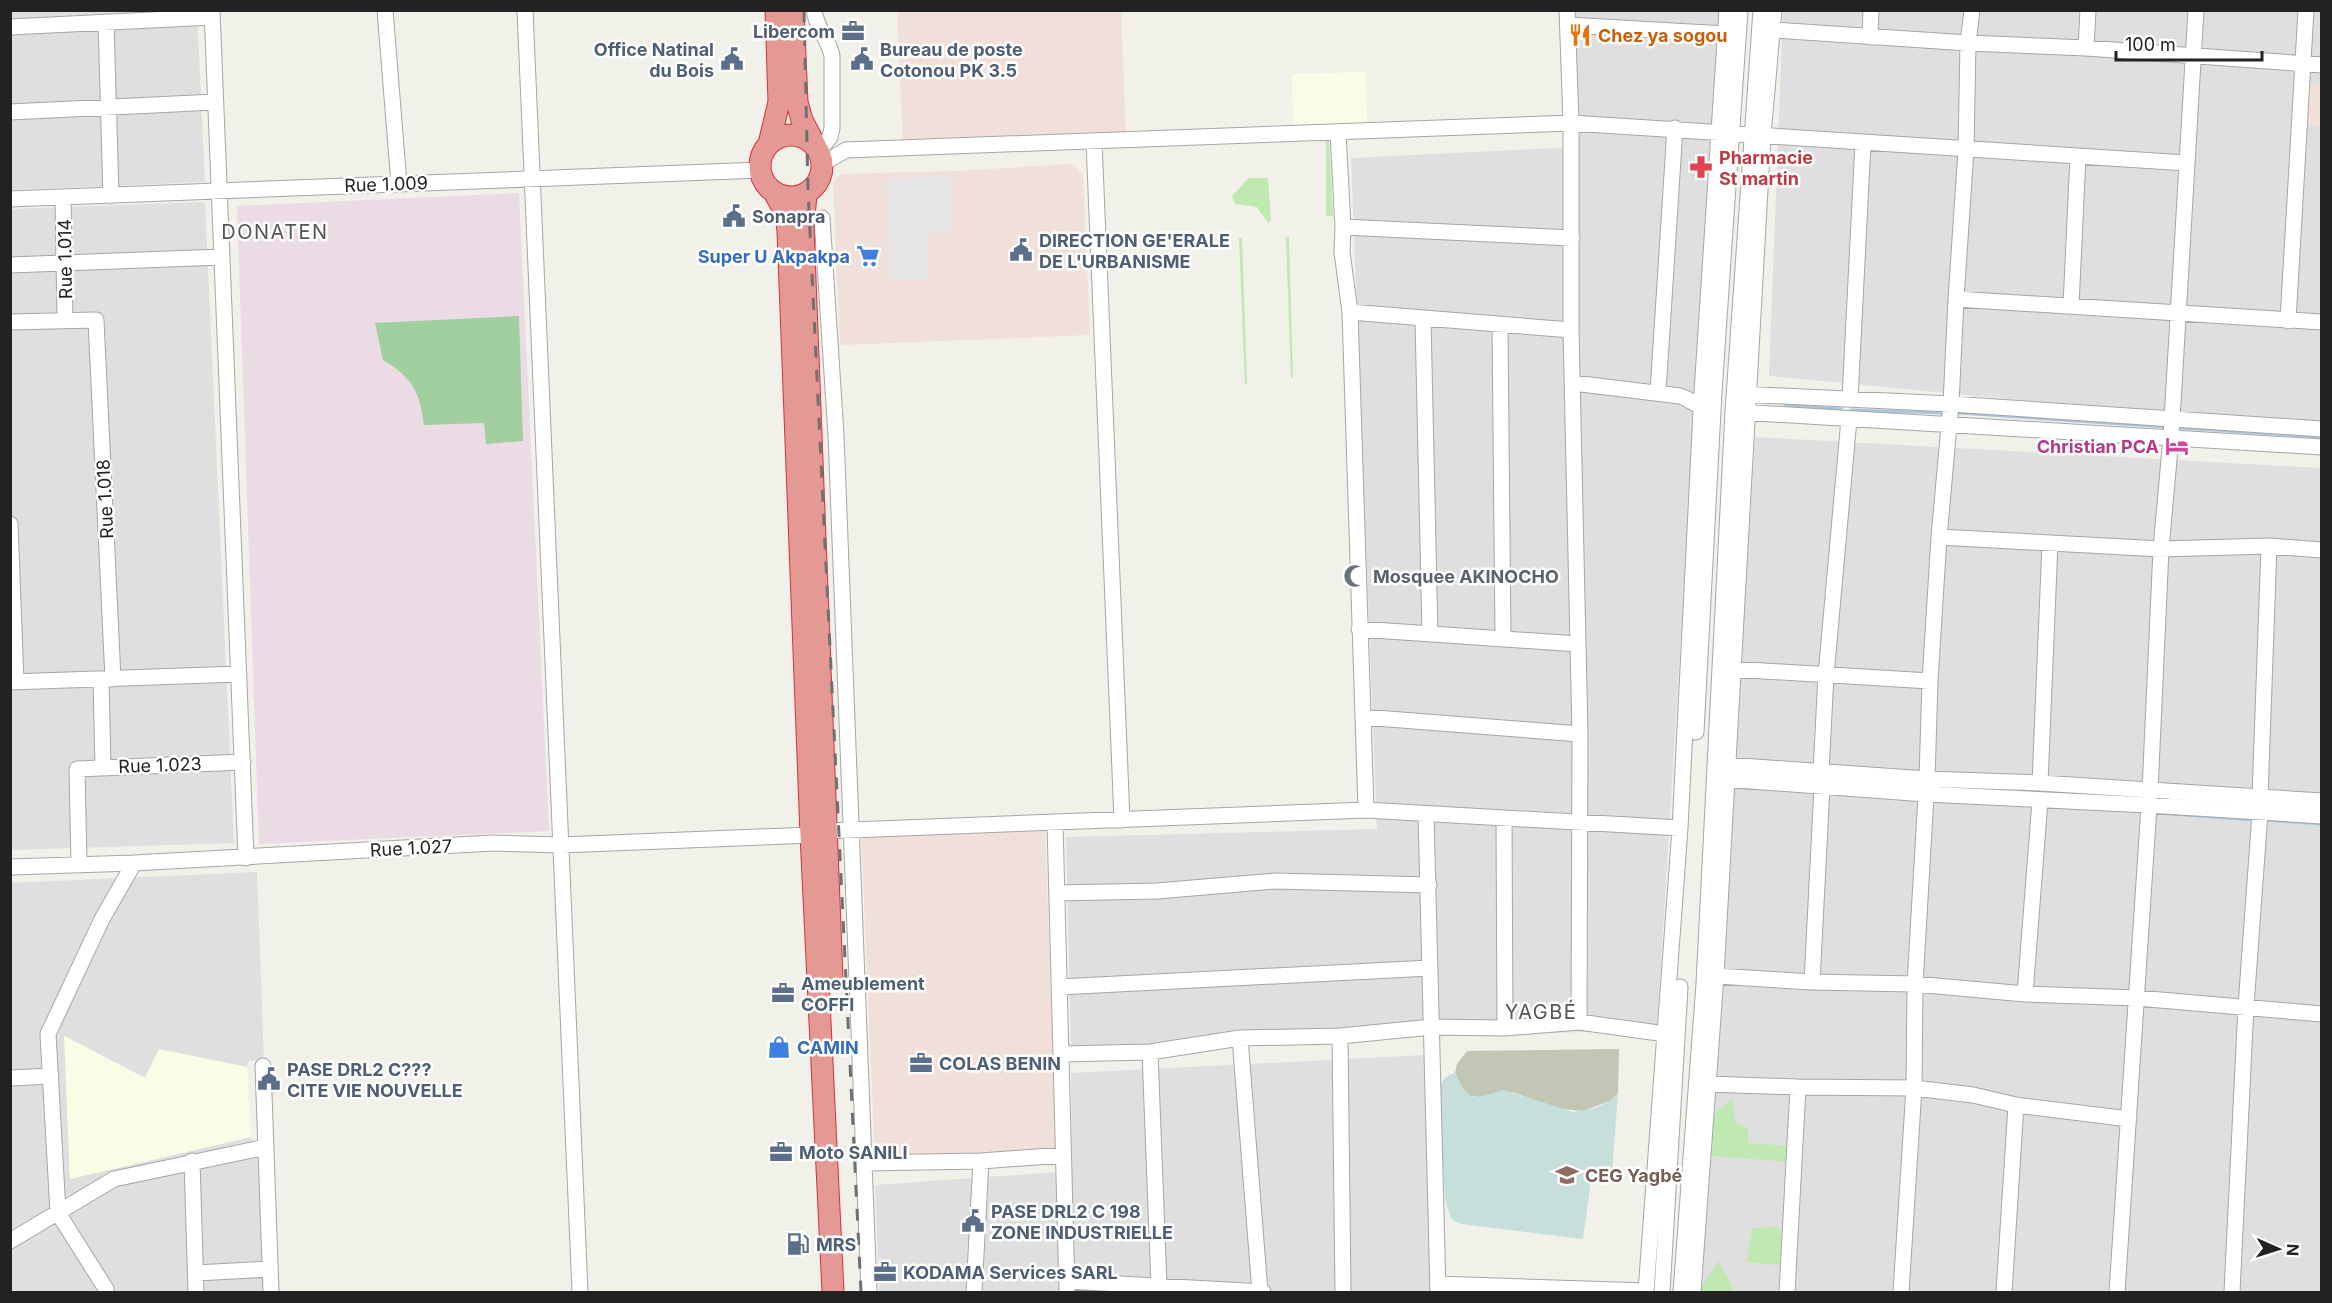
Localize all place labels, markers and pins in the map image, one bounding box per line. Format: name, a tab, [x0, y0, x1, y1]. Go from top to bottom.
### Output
office icon: Libercom	[840, 18, 866, 44]
place label: Libercom	[753, 21, 835, 42]
restaurant icon: Chez ya sogou	[1567, 22, 1593, 48]
place label: Chez ya sogou	[1598, 25, 1728, 46]
place label: Office Natinal du Bois	[594, 39, 714, 81]
place label: Bureau de poste Cotonou PK 3.5	[880, 39, 1023, 81]
public building icon: Office Natinal du Bois	[719, 46, 745, 72]
public building icon: Bureau de poste Cotonou PK 3.5	[849, 46, 875, 72]
place label: Pharmacie St martin	[1719, 147, 1813, 189]
pharmacy icon: Pharmacie St martin	[1688, 154, 1714, 180]
public building icon: Sonapra	[721, 203, 747, 229]
place label: Sonapra	[752, 206, 825, 227]
place label: DIRECTION GE'ERALE DE L'URBANISME	[1039, 230, 1230, 272]
public building icon: DIRECTION GE'ERALE DE L'URBANISME	[1008, 237, 1034, 263]
supermarket icon: Super U Akpakpa	[855, 243, 881, 269]
place label: Super U Akpakpa	[698, 246, 850, 267]
hotel icon: Christian PCA	[2164, 433, 2190, 459]
place label: Christian PCA	[2037, 436, 2159, 457]
mosque icon: Mosquee AKINOCHO	[1342, 563, 1368, 589]
place label: Mosquee AKINOCHO	[1373, 566, 1559, 587]
place label: Ameublement COFFI	[801, 973, 925, 1015]
office icon: Ameublement COFFI	[770, 980, 796, 1006]
shop icon: CAMIN	[766, 1034, 792, 1060]
place label: CAMIN	[797, 1037, 859, 1058]
office icon: COLAS BENIN	[908, 1050, 934, 1076]
place label: COLAS BENIN	[939, 1053, 1061, 1074]
place label: PASE DRL2 C??? CITE VIE NOUVELLE	[287, 1059, 463, 1101]
public building icon: PASE DRL2 C??? CITE VIE NOUVELLE	[256, 1066, 282, 1092]
office icon: Moto SANILI	[768, 1139, 794, 1165]
place label: Moto SANILI	[799, 1142, 907, 1163]
school or university icon: CEG Yagbé	[1554, 1162, 1580, 1188]
place label: CEG Yagbé	[1585, 1165, 1683, 1186]
place label: PASE DRL2 C 198 ZONE INDUSTRIELLE	[991, 1201, 1173, 1243]
public building icon: PASE DRL2 C 198 ZONE INDUSTRIELLE	[960, 1208, 986, 1234]
fuel station icon: MRS	[785, 1231, 811, 1257]
place label: MRS	[816, 1234, 857, 1255]
office icon: KODAMA Services SARL	[872, 1259, 898, 1285]
place label: KODAMA Services SARL	[903, 1262, 1118, 1283]

